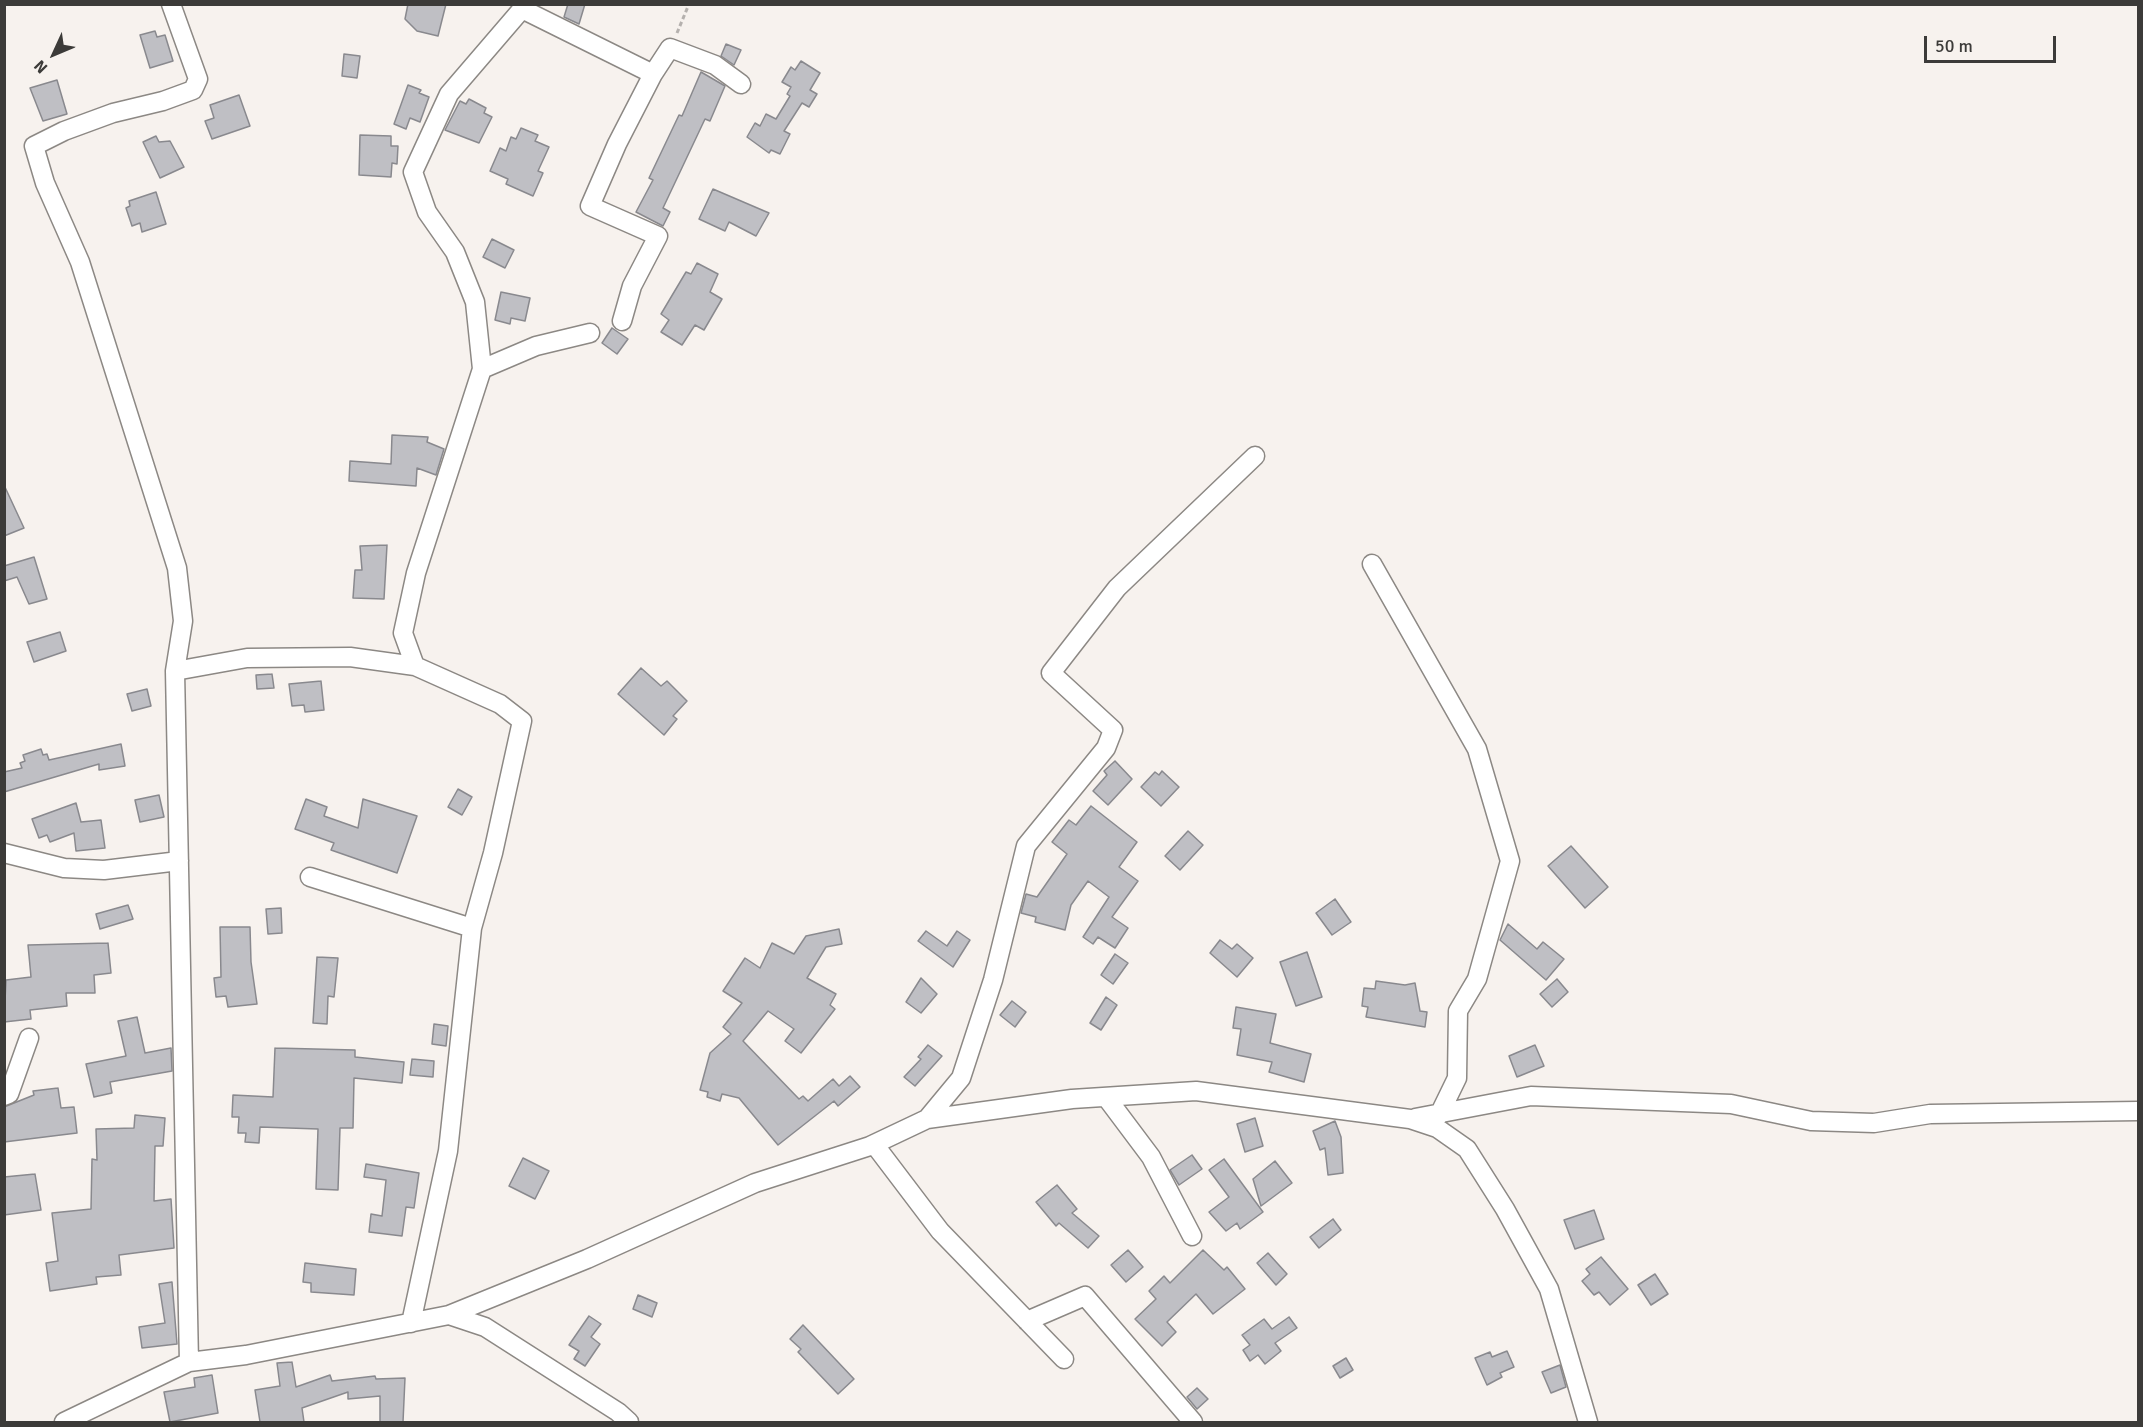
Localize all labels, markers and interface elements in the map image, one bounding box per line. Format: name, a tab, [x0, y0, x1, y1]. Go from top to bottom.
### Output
north arrow	[24, 24, 84, 84]
scale bar	[1927, 24, 2059, 62]
text: 50 m	[1935, 35, 1973, 57]
text: N	[30, 56, 52, 77]

